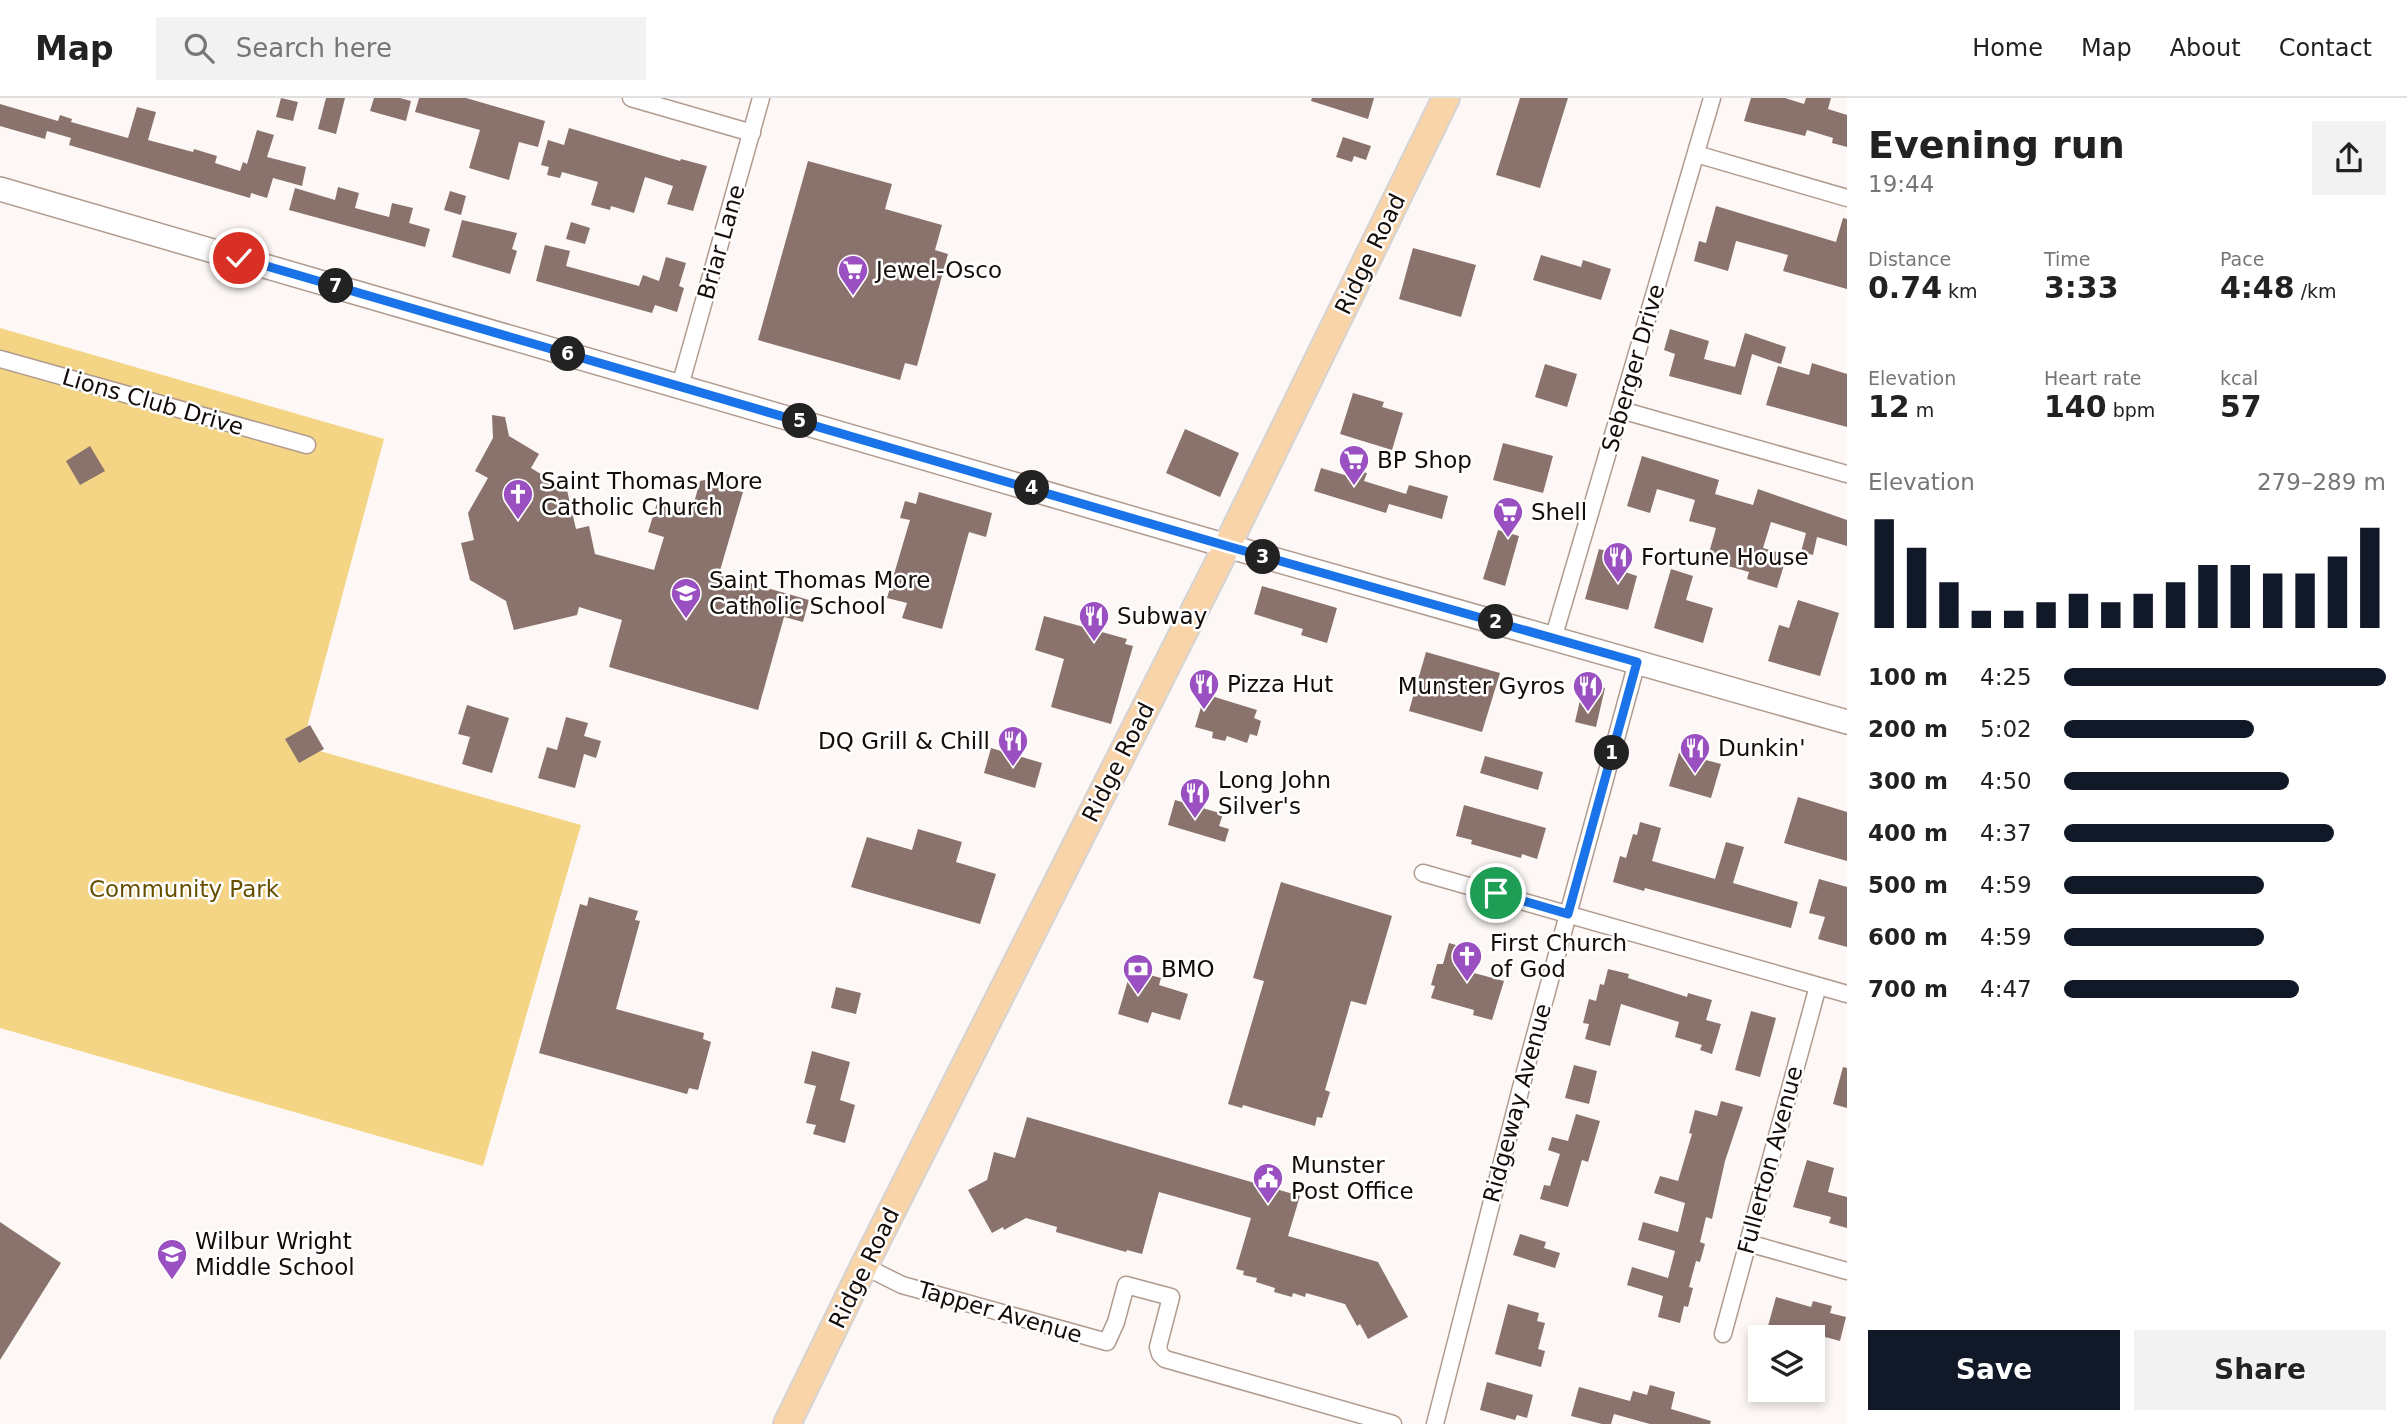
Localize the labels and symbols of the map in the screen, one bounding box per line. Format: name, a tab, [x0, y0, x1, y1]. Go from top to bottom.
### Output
street label: Briar Lane	[692, 182, 750, 302]
street label: Ridge Road	[1330, 190, 1410, 318]
pin	[209, 228, 269, 288]
supermarket icon: Jewel-Osco	[836, 253, 870, 297]
place label: Jewel-Osco	[874, 257, 1002, 283]
pin: 7	[318, 268, 354, 304]
street label: Seberger Drive	[1597, 281, 1669, 455]
pin: 6	[550, 336, 586, 372]
street label: Lions Club Drive	[59, 364, 247, 440]
pin: 5	[782, 404, 818, 438]
supermarket icon: BP Shop	[1337, 443, 1371, 487]
place label: BP Shop	[1377, 447, 1472, 473]
place label: Saint Thomas More Catholic Church	[541, 468, 763, 520]
pin: 4	[1014, 470, 1050, 506]
church icon: Saint Thomas More Catholic Church	[501, 477, 535, 521]
supermarket icon: Shell	[1491, 495, 1525, 539]
place label: Shell	[1531, 499, 1587, 525]
pin: 3	[1246, 540, 1280, 574]
restaurant icon: Fortune House	[1601, 540, 1635, 584]
place label: Fortune House	[1641, 544, 1809, 570]
place label: Saint Thomas More Catholic School	[709, 567, 931, 619]
school or university icon: Saint Thomas More Catholic School	[669, 576, 703, 620]
restaurant icon: Subway	[1077, 599, 1111, 643]
place label: Subway	[1117, 603, 1207, 629]
pin: 2	[1478, 604, 1514, 640]
restaurant icon: Pizza Hut	[1187, 667, 1221, 711]
restaurant icon: Munster Gyros	[1571, 669, 1605, 713]
place label: Pizza Hut	[1227, 671, 1333, 697]
place label: Munster Gyros	[1398, 673, 1565, 699]
street label: Ridge Road	[1077, 698, 1159, 826]
restaurant icon: DQ Grill & Chill	[996, 724, 1030, 768]
place label: DQ Grill & Chill	[818, 728, 990, 754]
restaurant icon: Dunkin'	[1678, 731, 1712, 775]
place label: Dunkin'	[1718, 735, 1805, 761]
pin: 1	[1594, 736, 1630, 770]
place label: Long John Silver's	[1218, 767, 1331, 819]
restaurant icon: Long John Silver's	[1178, 776, 1212, 820]
pin	[1466, 863, 1526, 923]
park label: Community Park	[89, 876, 280, 902]
place label: First Church of God	[1490, 930, 1627, 982]
church icon: First Church of God	[1450, 939, 1484, 983]
bank icon: BMO	[1121, 952, 1155, 996]
place label: BMO	[1161, 956, 1215, 982]
street label: Ridgeway Avenue	[1478, 1001, 1556, 1205]
street label: Fullerton Avenue	[1732, 1063, 1808, 1257]
place label: Munster Post Office	[1291, 1152, 1414, 1204]
public building icon: Munster Post Office	[1251, 1161, 1285, 1205]
street label: Ridge Road	[824, 1204, 904, 1332]
place label: Wilbur Wright Middle School	[195, 1228, 355, 1280]
school or university icon: Wilbur Wright Middle School	[155, 1237, 189, 1281]
street label: Tapper Avenue	[914, 1276, 1085, 1348]

